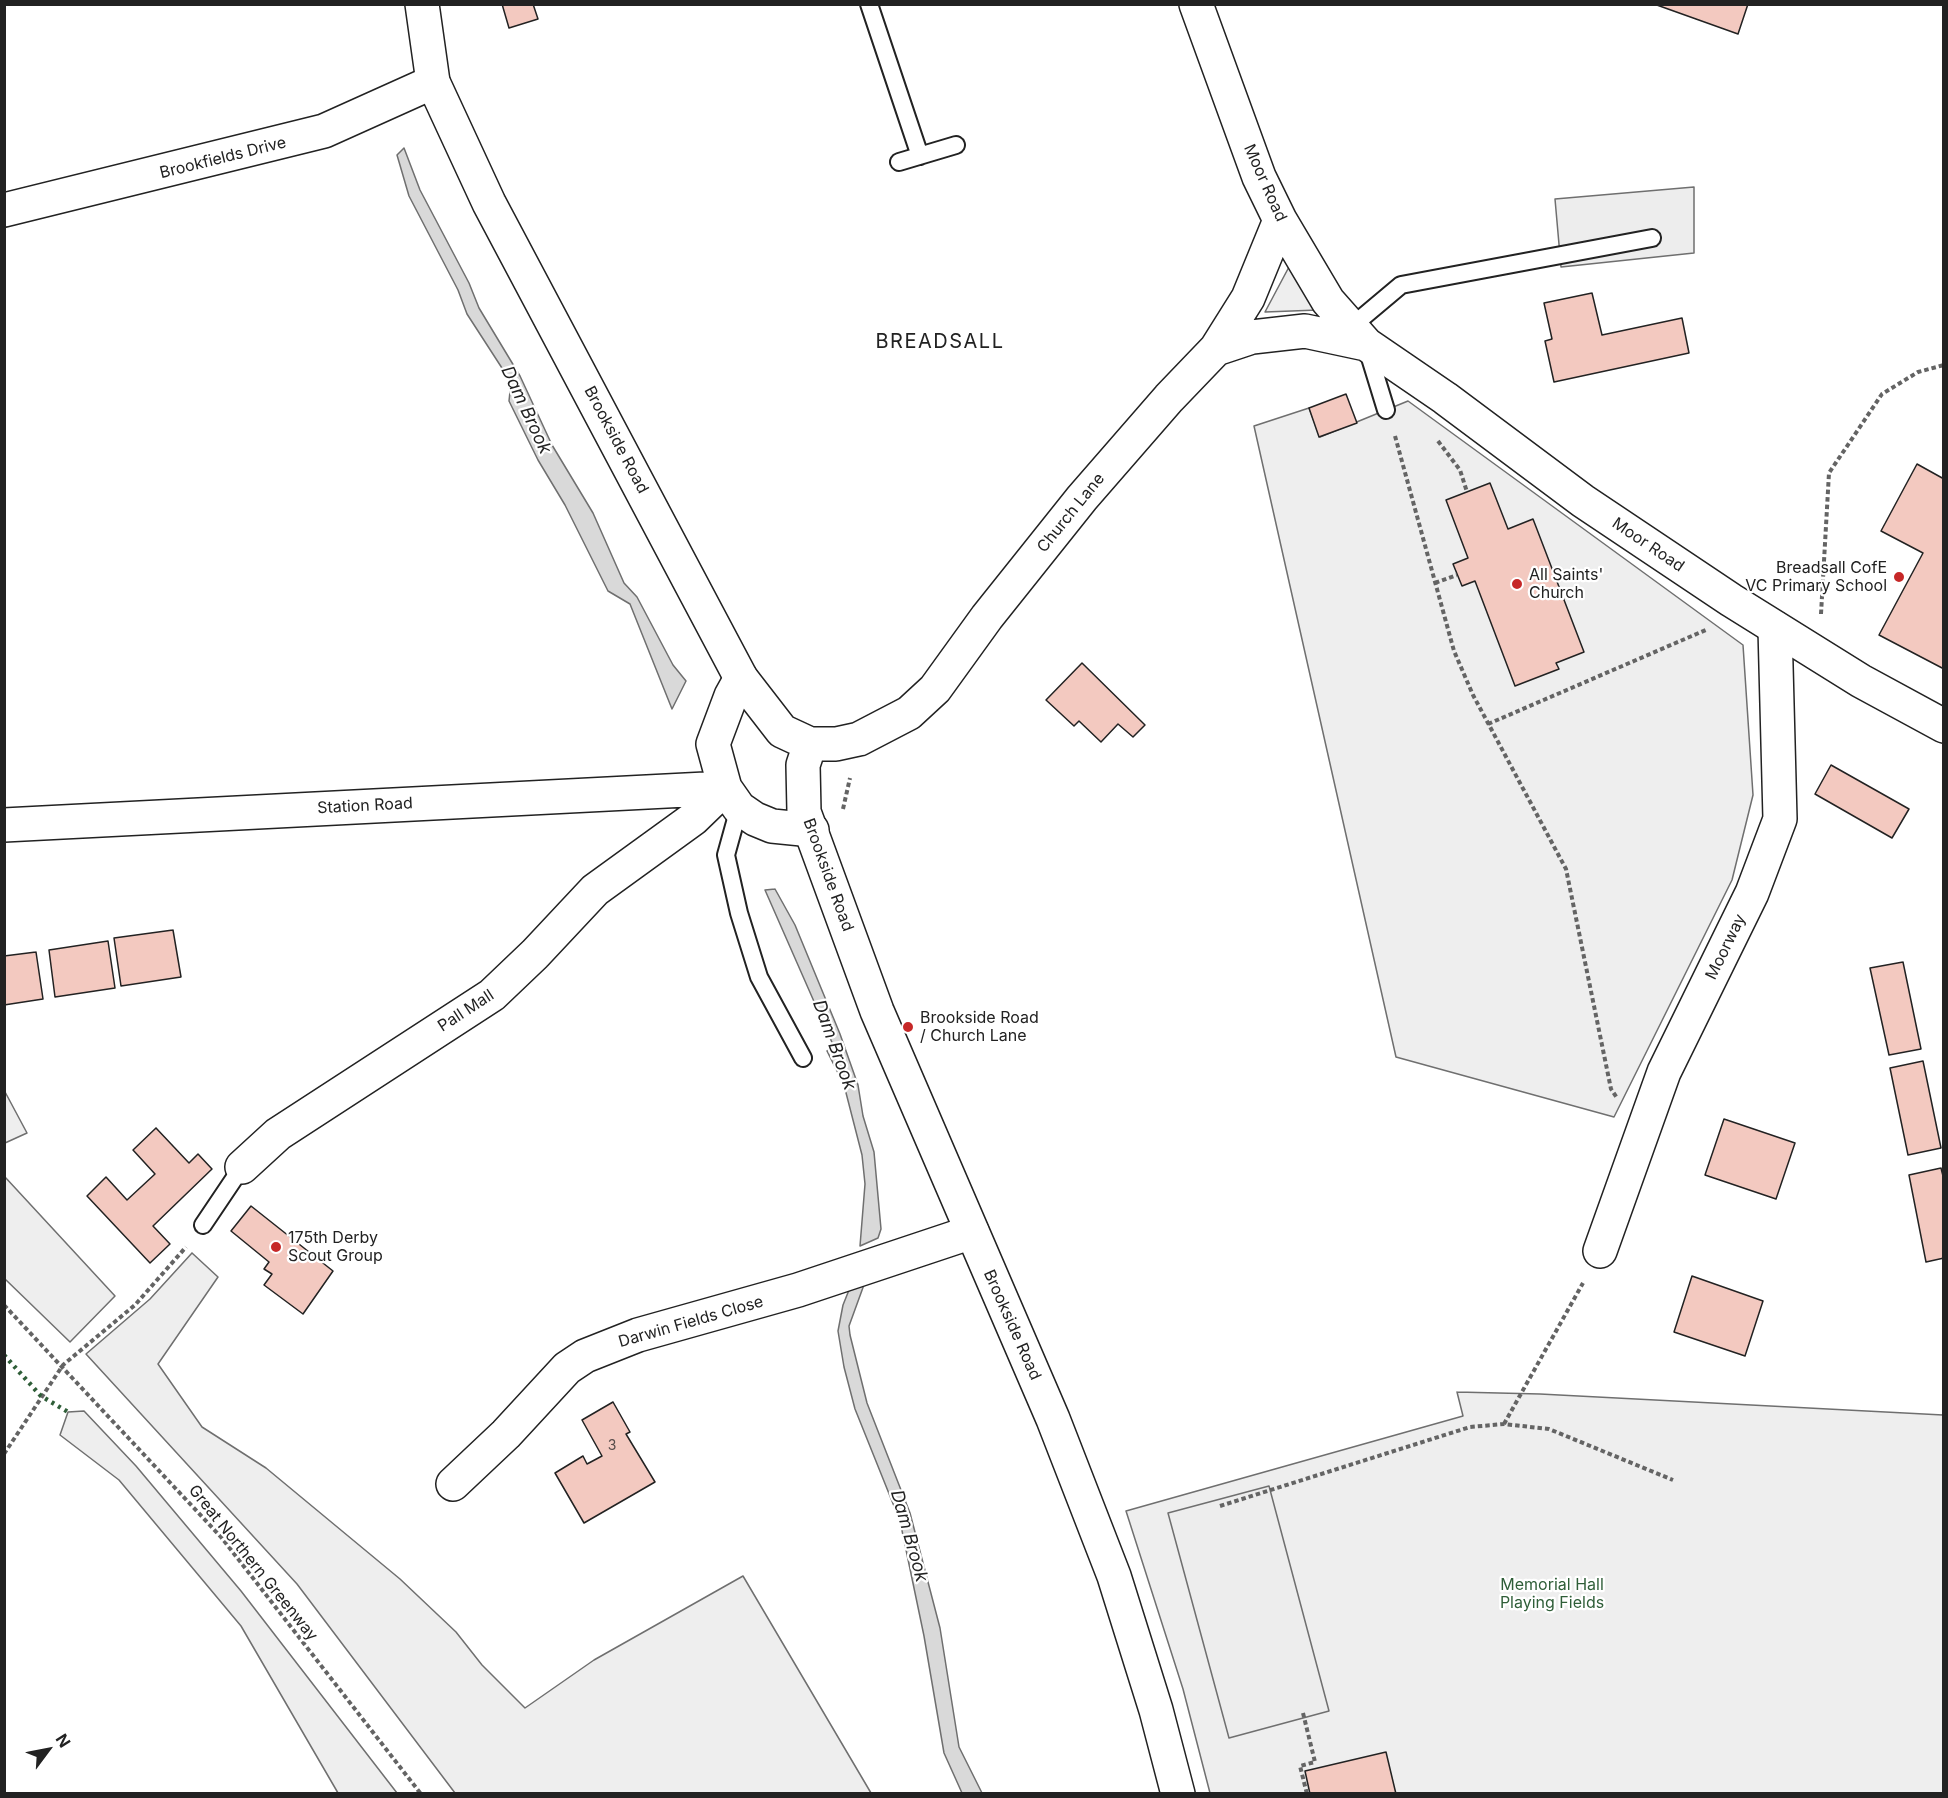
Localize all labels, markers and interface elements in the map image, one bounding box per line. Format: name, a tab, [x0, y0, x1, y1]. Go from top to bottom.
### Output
street label: Brookfields Drive	[158, 133, 288, 183]
street label: Moor Road	[1239, 141, 1291, 225]
district label: BREADSALL	[876, 330, 1004, 354]
water label: Dam Brook	[496, 363, 556, 457]
street label: Brookside Road	[580, 383, 652, 497]
street label: Church Lane	[1033, 470, 1109, 556]
street label: Moor Road	[1608, 514, 1688, 576]
place label: Breadsall CofE VC Primary School	[1745, 558, 1887, 596]
place label: All Saints' Church	[1529, 565, 1603, 603]
marker: Breadsall CofE VC Primary School	[1892, 570, 1906, 584]
marker: All Saints' Church	[1510, 577, 1524, 591]
street label: Station Road	[317, 794, 413, 818]
street label: Brookside Road	[799, 816, 857, 934]
street label: Moorway	[1702, 911, 1750, 983]
street label: Pall Mall	[435, 986, 497, 1036]
water label: Dam Brook	[808, 997, 860, 1093]
place label: Brookside Road / Church Lane	[920, 1008, 1039, 1046]
marker: Brookside Road / Church Lane	[901, 1020, 915, 1034]
place label: 175th Derby Scout Group	[288, 1228, 383, 1266]
marker: 175th Derby Scout Group	[269, 1240, 283, 1254]
street label: Brookside Road	[979, 1267, 1045, 1383]
street label: Darwin Fields Close	[616, 1292, 766, 1352]
house number: 3	[608, 1438, 616, 1454]
street label: Great Northern Greenway	[184, 1481, 322, 1645]
water label: Dam Brook	[886, 1488, 932, 1584]
park label: Memorial Hall Playing Fields	[1500, 1575, 1604, 1613]
north arrow	[18, 1720, 78, 1780]
text: N	[52, 1730, 75, 1751]

